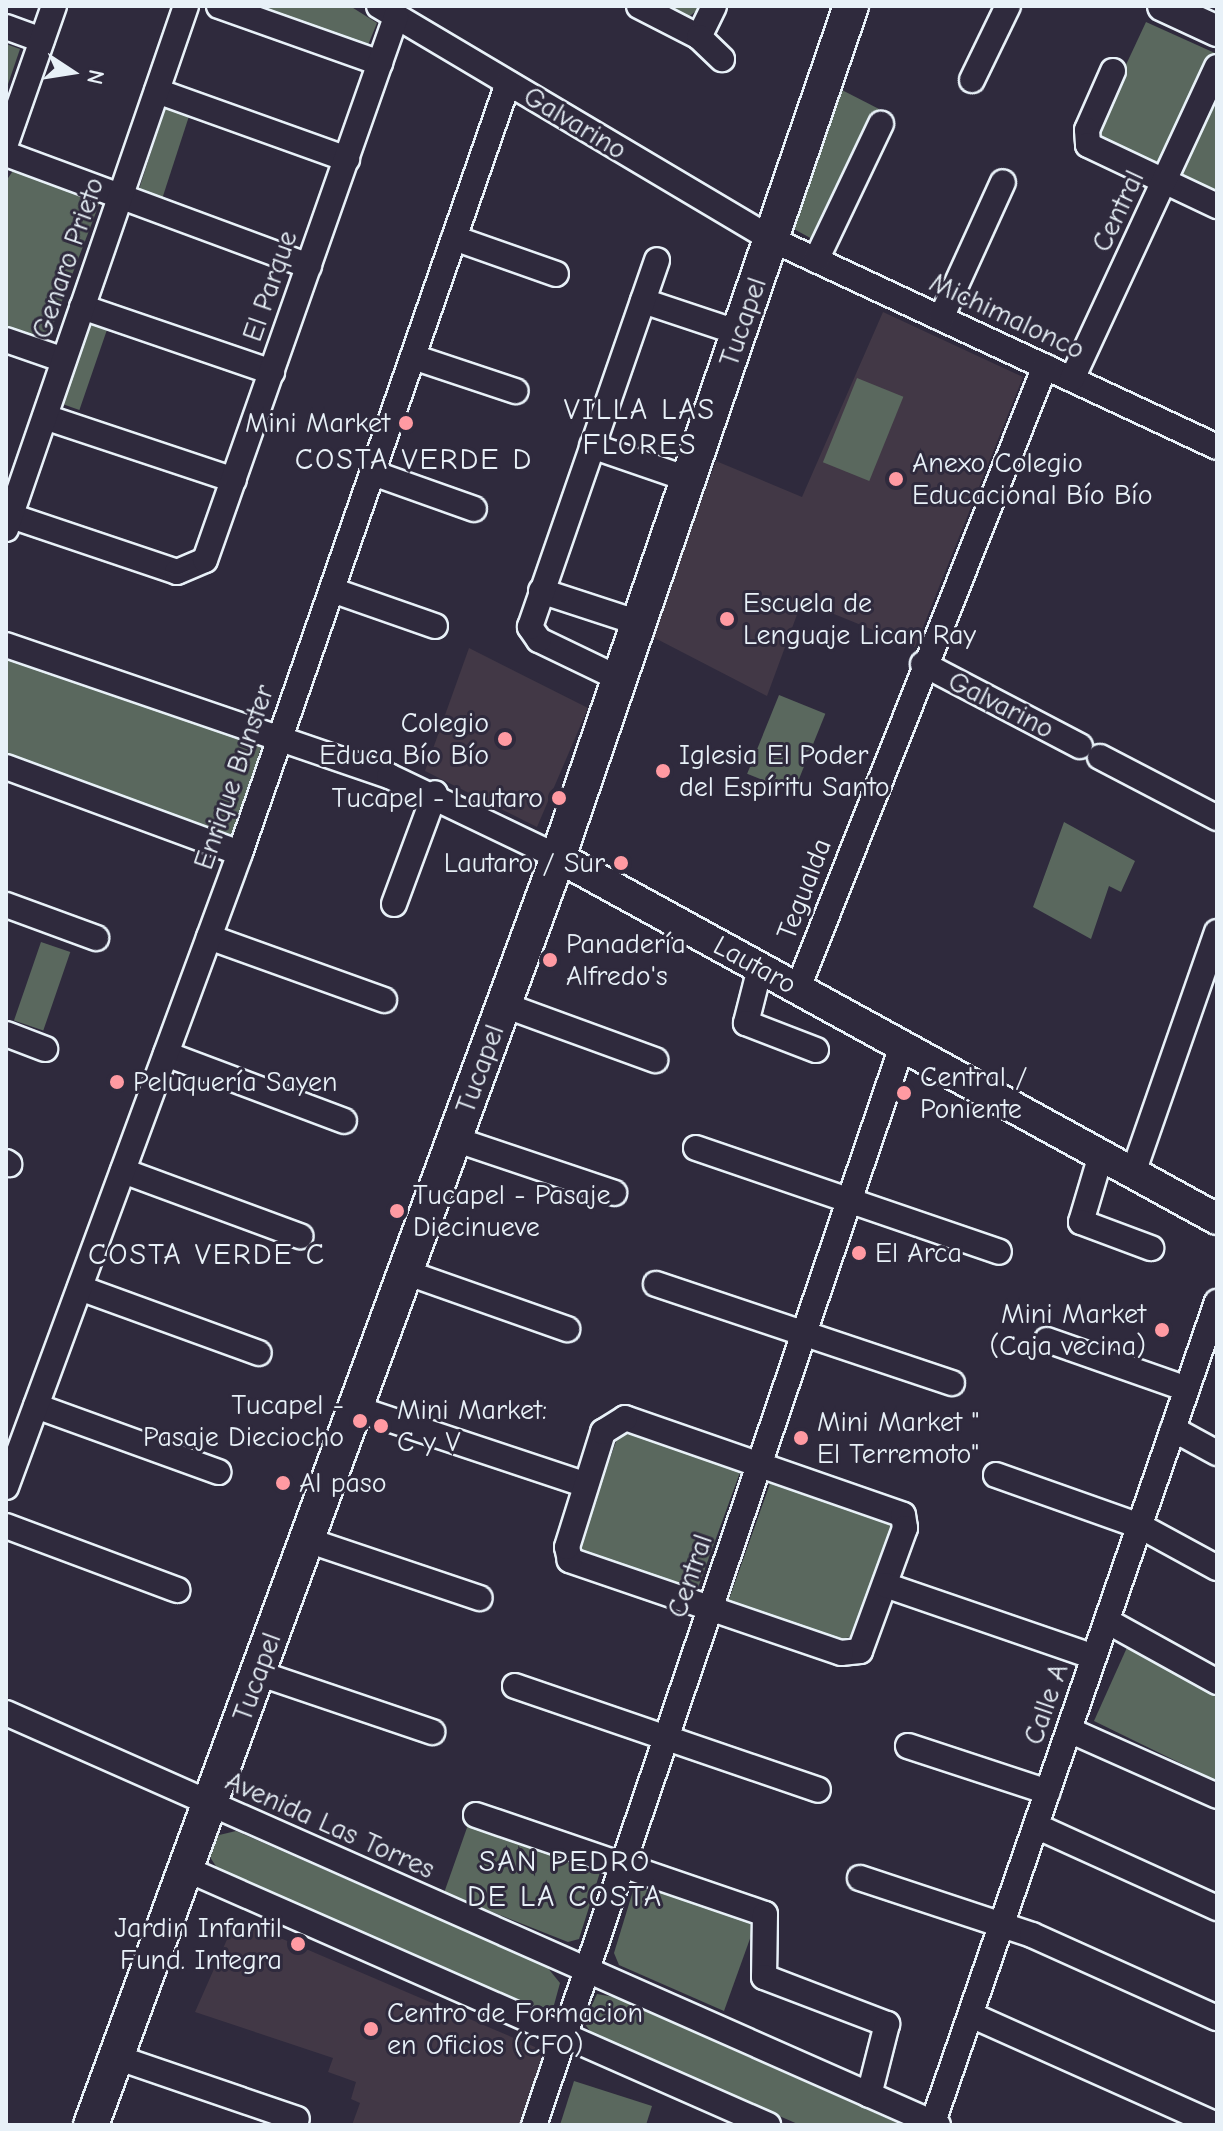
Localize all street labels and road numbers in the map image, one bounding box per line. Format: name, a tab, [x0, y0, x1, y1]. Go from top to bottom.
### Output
street label: Galvarino	[517, 79, 633, 167]
street label: Central	[1085, 165, 1151, 257]
street label: Genaro Prieto	[25, 173, 111, 343]
street label: El Parque	[235, 226, 305, 346]
street label: Michimalonco	[924, 265, 1090, 367]
street label: Tucapel	[712, 273, 774, 371]
street label: Galvarino	[943, 664, 1059, 746]
street label: Enrique Bunster	[187, 680, 281, 874]
street label: Tegualda	[769, 834, 839, 944]
street label: Lautaro	[708, 929, 802, 1001]
street label: Tucapel	[448, 1020, 512, 1118]
street label: Central	[660, 1530, 720, 1622]
street label: Tucapel	[225, 1628, 289, 1726]
street label: Calle A	[1017, 1659, 1075, 1749]
street label: Avenida Las Torres	[220, 1764, 440, 1886]

